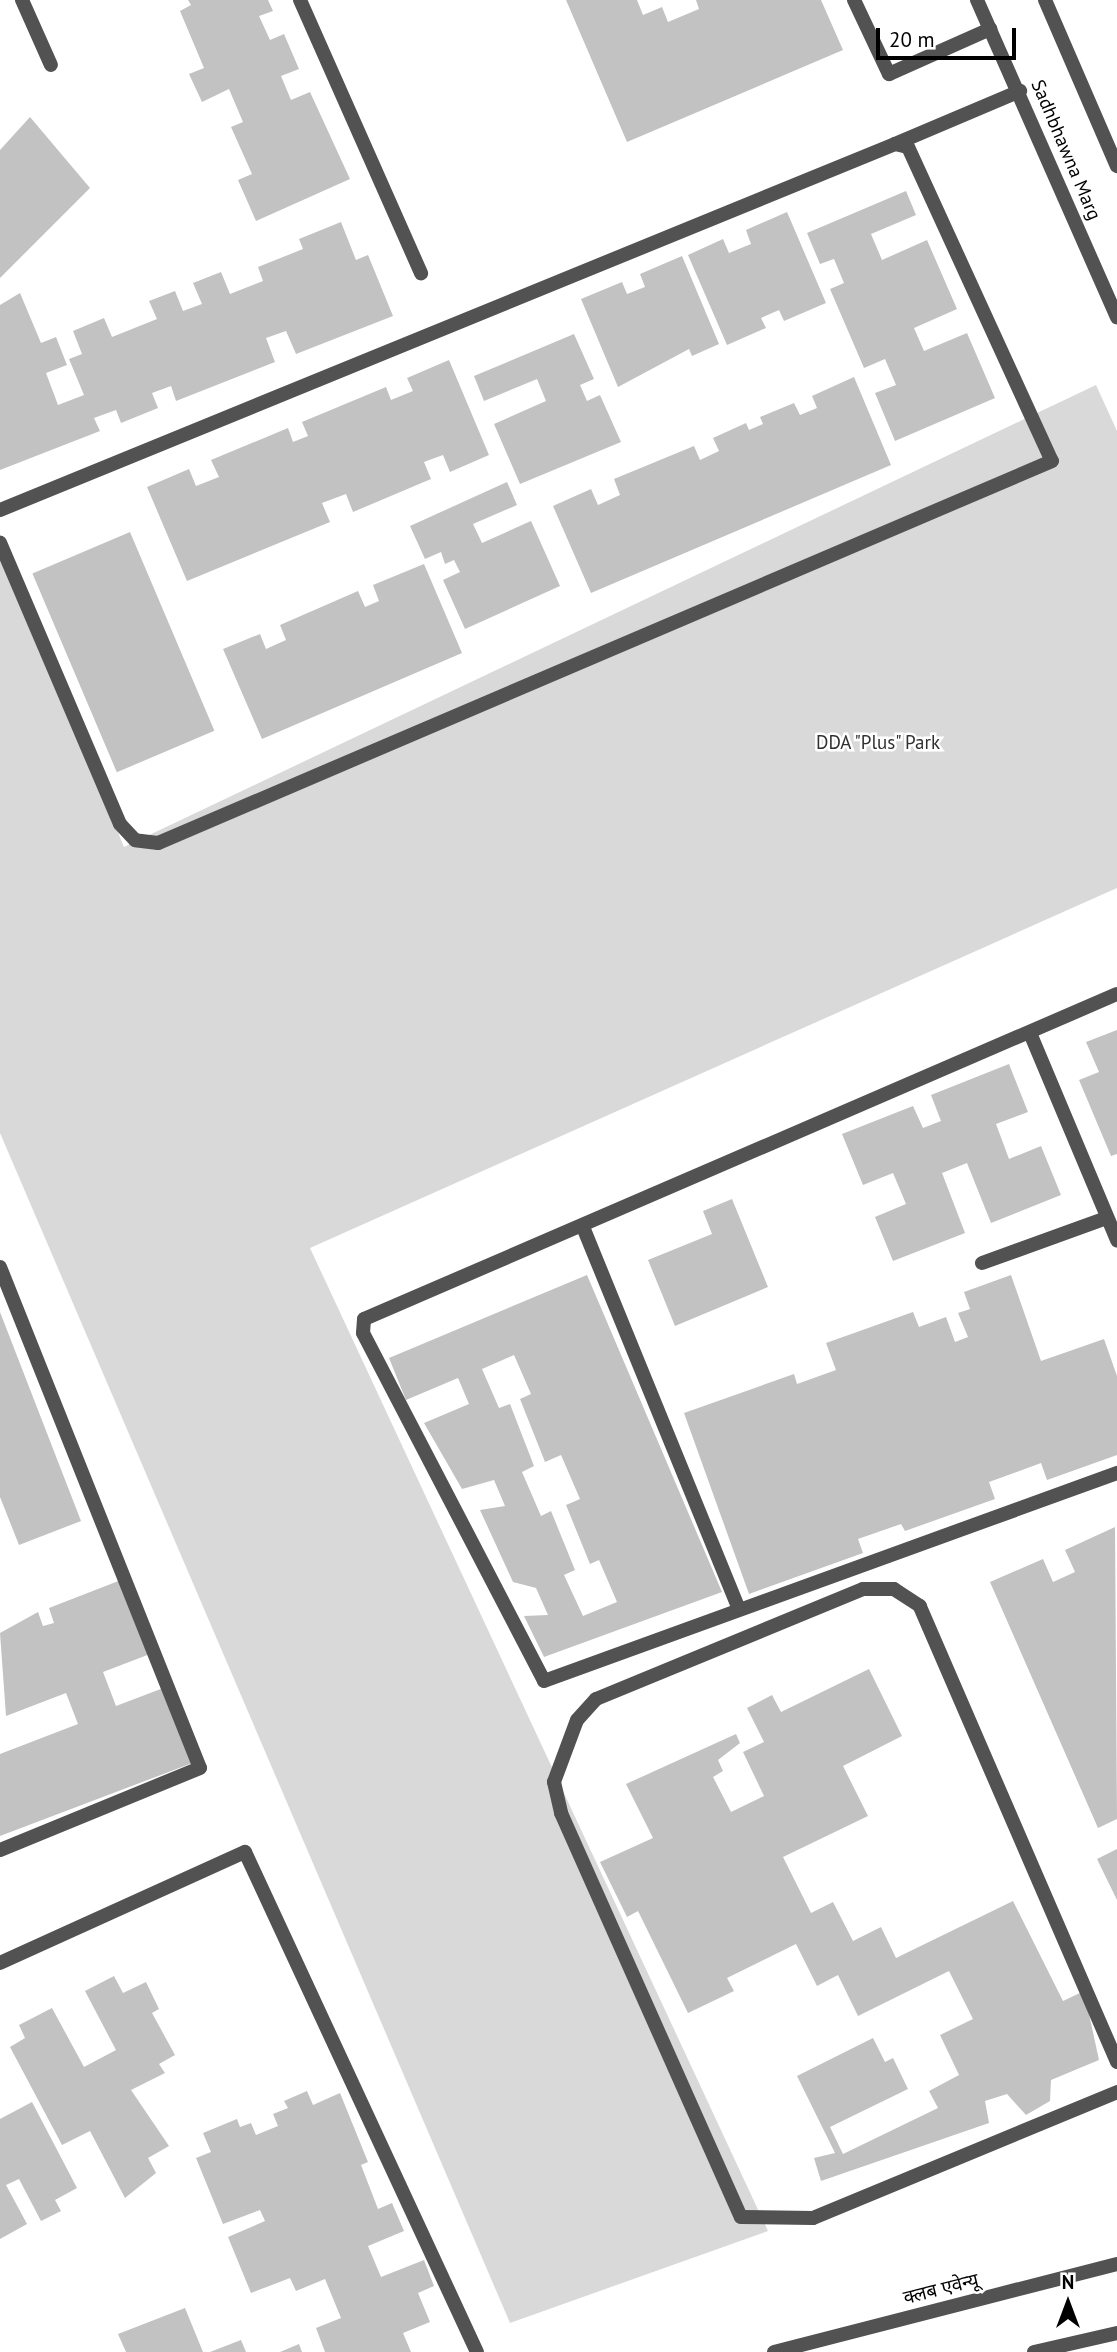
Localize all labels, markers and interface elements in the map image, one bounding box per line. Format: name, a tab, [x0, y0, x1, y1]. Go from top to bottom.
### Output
scale bar	[879, 14, 1019, 58]
text: 20 m	[889, 26, 935, 53]
street label: Sadhbhawna Marg	[1026, 76, 1106, 224]
park label: DDA "Plus" Park	[814, 732, 942, 754]
north arrow	[1033, 2268, 1103, 2338]
street label: क्लब एवेन्यू	[901, 2269, 981, 2309]
text: N	[1062, 2270, 1074, 2294]

